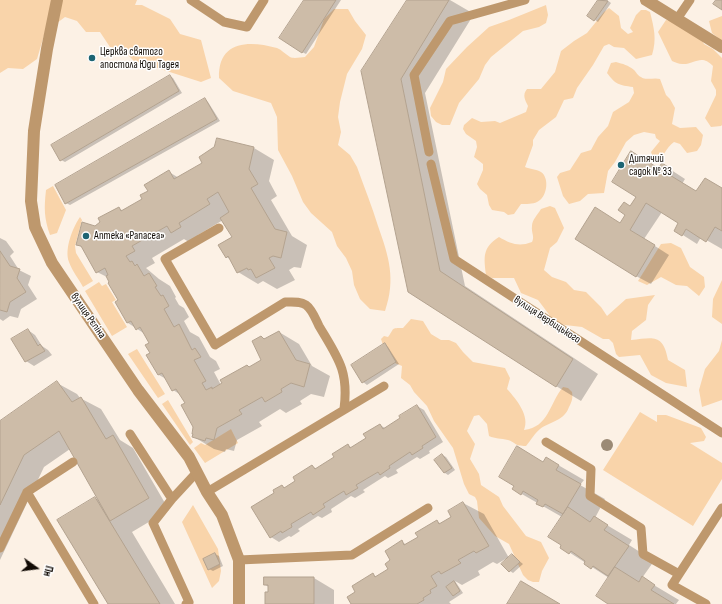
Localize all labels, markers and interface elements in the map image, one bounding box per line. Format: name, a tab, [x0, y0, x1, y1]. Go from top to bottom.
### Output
place label: Церква святого апостола Юди Тадея	[100, 45, 179, 71]
marker: Церква святого апостола Юди Тадея	[87, 53, 97, 63]
place label: Дитячий садок № 33	[629, 152, 672, 178]
marker: Дитячий садок № 33	[616, 160, 626, 170]
place label: Аптека «Panacea»	[94, 229, 165, 243]
marker: Аптека «Panacea»	[81, 231, 91, 241]
street label: вулиця Рєпіна	[68, 291, 108, 341]
street label: вулиця Вербицького	[511, 293, 583, 347]
north arrow	[16, 548, 56, 588]
text: Пн	[41, 564, 56, 578]

